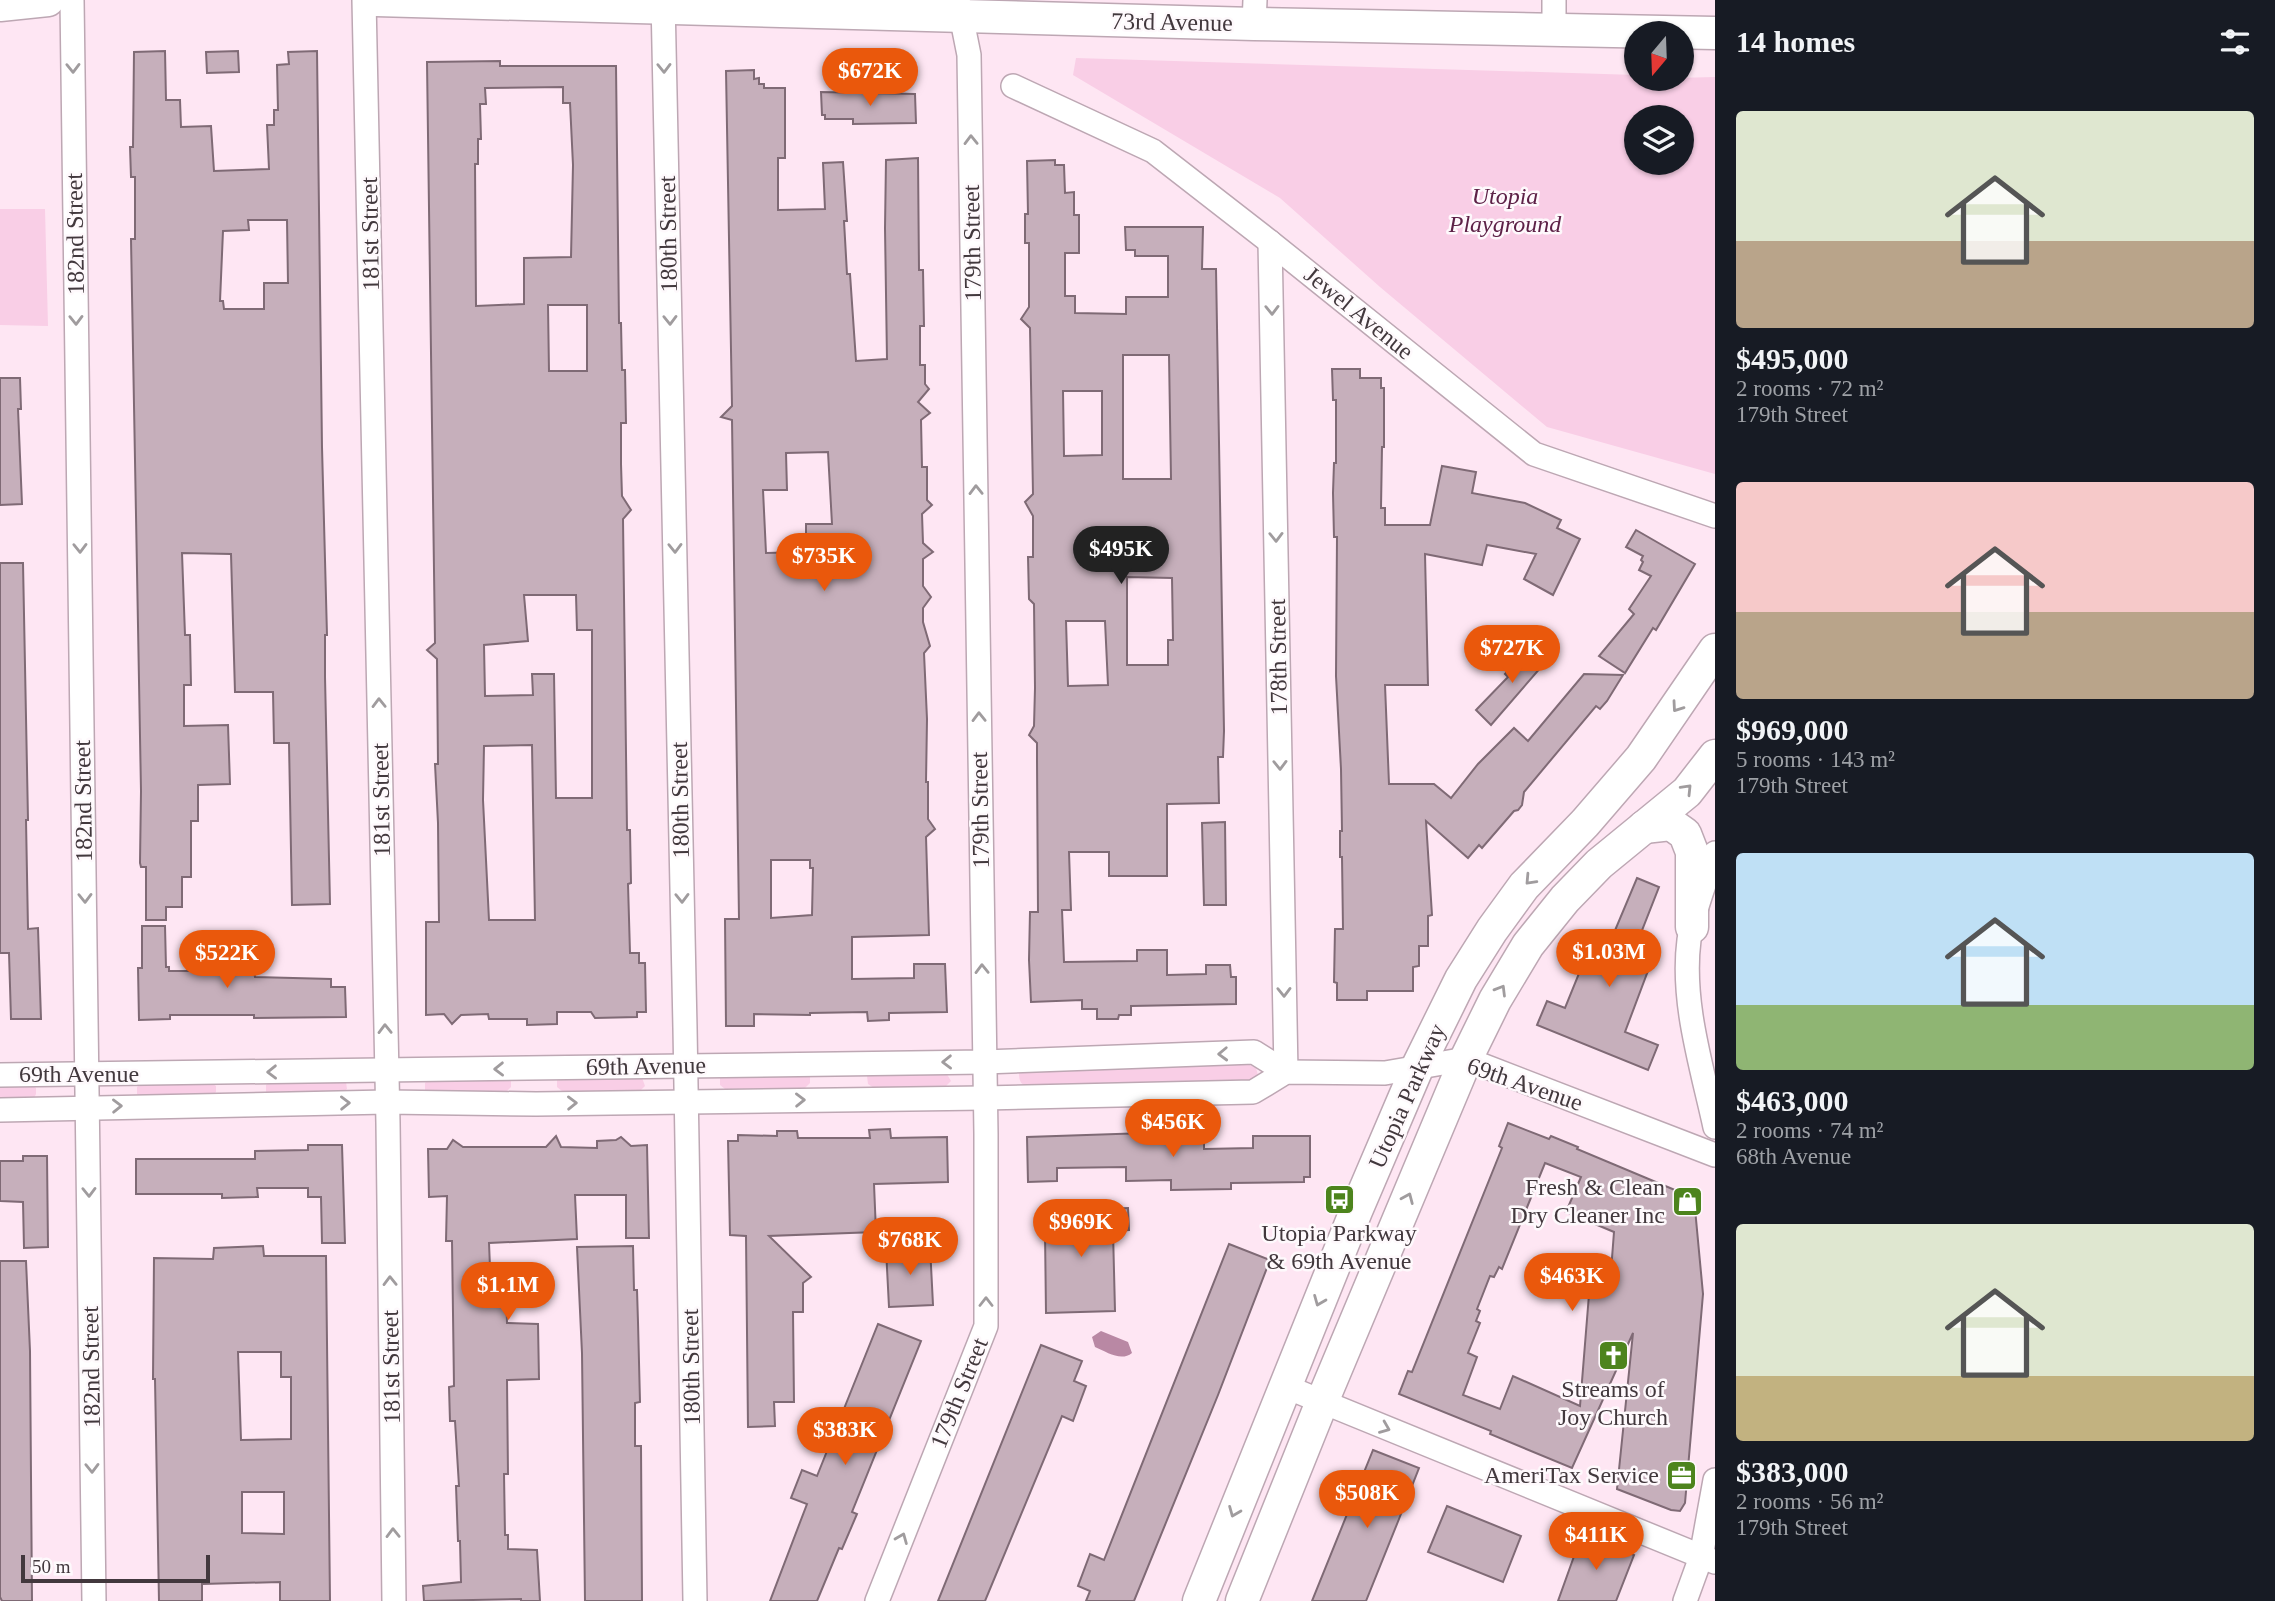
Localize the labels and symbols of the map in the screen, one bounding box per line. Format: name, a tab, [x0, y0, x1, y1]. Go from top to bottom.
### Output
street label: 73rd Avenue	[1111, 8, 1233, 36]
north arrow	[1624, 21, 1694, 91]
pin: $672K	[821, 48, 919, 108]
one-way arrow	[65, 63, 81, 74]
one-way arrow	[656, 63, 672, 74]
one-way arrow	[963, 134, 978, 145]
street label: 182nd Street	[61, 172, 89, 295]
street label: 180th Street	[654, 175, 682, 293]
street label: 181st Street	[356, 176, 384, 291]
park label: Utopia Playground	[1448, 183, 1562, 237]
street label: 179th Street	[958, 184, 986, 302]
street label: Jewel Avenue	[1299, 261, 1419, 365]
one-way arrow	[1264, 305, 1279, 316]
one-way arrow	[69, 315, 84, 326]
one-way arrow	[662, 315, 677, 326]
one-way arrow	[968, 484, 983, 495]
pin: $495K	[1072, 526, 1170, 586]
one-way arrow	[1268, 533, 1284, 543]
pin: $735K	[775, 534, 873, 593]
one-way arrow	[72, 542, 87, 553]
one-way arrow	[667, 542, 682, 553]
street label: 178th Street	[1264, 598, 1292, 716]
pin: $727K	[1463, 626, 1561, 685]
one-way arrow	[371, 698, 387, 708]
one-way arrow	[1673, 699, 1685, 712]
one-way arrow	[971, 712, 987, 722]
street label: 182nd Street	[69, 739, 97, 862]
street label: 180th Street	[666, 741, 694, 859]
street label: 181st Street	[367, 742, 395, 857]
street label: 179th Street	[966, 751, 994, 869]
one-way arrow	[1272, 760, 1288, 770]
one-way arrow	[1679, 785, 1692, 798]
one-way arrow	[1526, 872, 1538, 885]
one-way arrow	[77, 892, 92, 903]
one-way arrow	[675, 892, 690, 903]
pin: $522K	[178, 930, 276, 990]
pin: $1.03M	[1552, 930, 1666, 989]
one-way arrow	[974, 964, 990, 974]
one-way arrow	[1492, 985, 1505, 998]
one-way arrow	[1277, 987, 1292, 998]
street label: Utopia Parkway	[1364, 1020, 1450, 1172]
one-way arrow	[378, 1023, 393, 1034]
one-way arrow	[1218, 1046, 1229, 1061]
street label: 69th Avenue	[586, 1052, 706, 1080]
street label: 69th Avenue	[1464, 1052, 1586, 1116]
one-way arrow	[941, 1055, 952, 1070]
street label: 69th Avenue	[19, 1061, 139, 1087]
one-way arrow	[493, 1061, 504, 1077]
one-way arrow	[266, 1065, 277, 1080]
one-way arrow	[795, 1092, 805, 1108]
one-way arrow	[340, 1095, 350, 1111]
one-way arrow	[567, 1096, 578, 1111]
one-way arrow	[112, 1099, 123, 1114]
pin: $456K	[1124, 1100, 1222, 1159]
place label: Fresh & Clean Dry Cleaner Inc	[1510, 1174, 1665, 1228]
bus stop icon: Utopia Parkway & 69th Avenue	[1322, 1182, 1356, 1216]
shop icon: Fresh & Clean Dry Cleaner Inc	[1671, 1184, 1705, 1218]
one-way arrow	[81, 1187, 97, 1197]
one-way arrow	[1399, 1193, 1413, 1205]
pin: $969K	[1032, 1200, 1130, 1259]
pin: $768K	[861, 1218, 959, 1277]
place label: Utopia Parkway & 69th Avenue	[1261, 1220, 1417, 1274]
pin: $463K	[1523, 1254, 1621, 1313]
pin: $1.1M	[459, 1262, 557, 1322]
one-way arrow	[382, 1275, 398, 1286]
one-way arrow	[1313, 1293, 1327, 1306]
one-way arrow	[978, 1296, 994, 1306]
street label: 182nd Street	[77, 1305, 105, 1428]
street label: 180th Street	[677, 1308, 705, 1426]
street label: 181st Street	[377, 1309, 405, 1424]
street label: 179th Street	[925, 1334, 993, 1452]
church icon: Streams of Joy Church	[1596, 1338, 1630, 1372]
place label: Streams of Joy Church	[1558, 1376, 1668, 1430]
pin: $383K	[796, 1408, 894, 1467]
one-way arrow	[1378, 1419, 1390, 1433]
office icon: AmeriTax Service	[1665, 1458, 1699, 1492]
place label: AmeriTax Service	[1484, 1462, 1659, 1488]
one-way arrow	[84, 1463, 100, 1474]
pin: $508K	[1318, 1470, 1416, 1530]
one-way arrow	[1228, 1505, 1242, 1517]
pin: $411K	[1547, 1512, 1645, 1572]
one-way arrow	[386, 1527, 401, 1538]
one-way arrow	[894, 1532, 908, 1545]
scale bar	[21, 1552, 210, 1584]

